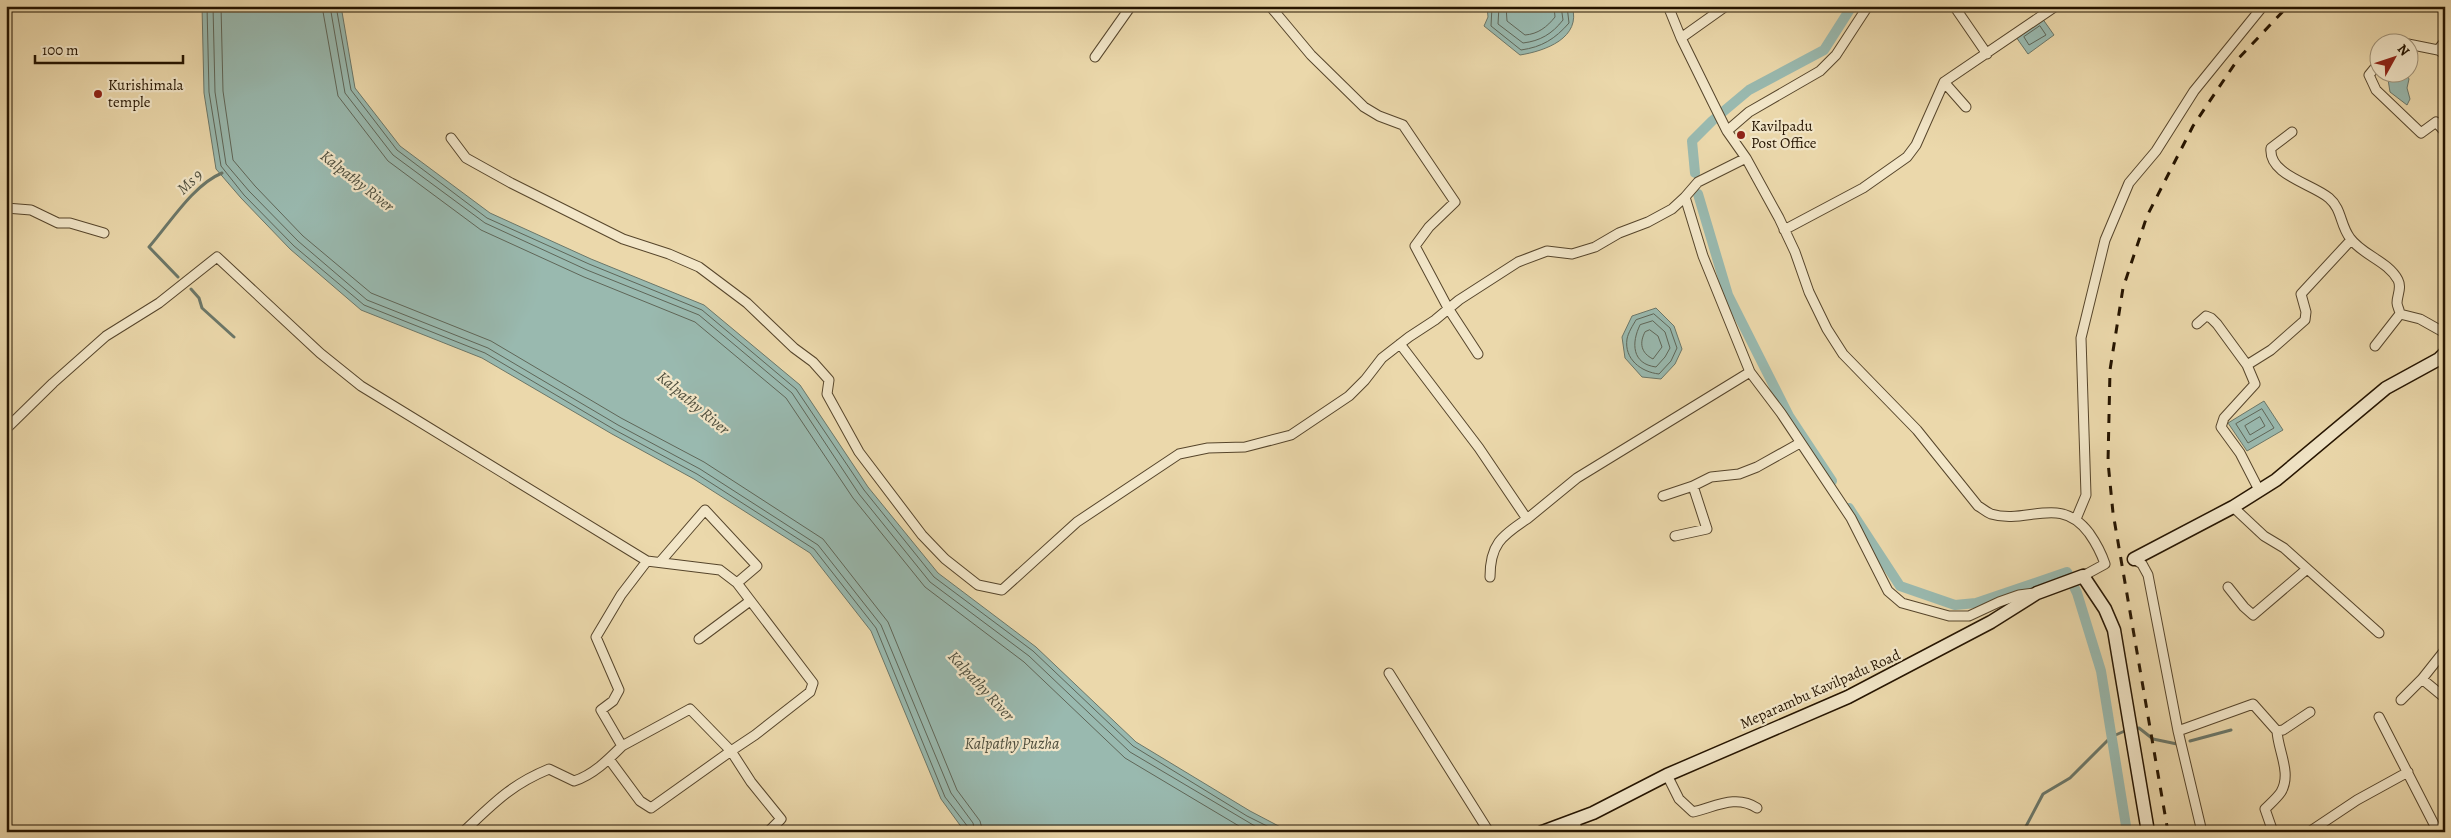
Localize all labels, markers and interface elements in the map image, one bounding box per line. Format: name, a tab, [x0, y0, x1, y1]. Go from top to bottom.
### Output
scale bar	[35, 32, 182, 64]
north arrow	[2368, 32, 2418, 82]
text: 100 m	[42, 40, 79, 60]
text: N	[2393, 40, 2414, 60]
place label: Kurishimala temple	[108, 75, 184, 112]
marker: Kurishimala temple	[92, 88, 104, 100]
place label: Kavilpadu Post Office	[1751, 116, 1817, 153]
marker: Kavilpadu Post Office	[1735, 129, 1747, 141]
water label: Kalpathy River	[315, 145, 399, 217]
water label: Ms 9	[172, 164, 208, 200]
water label: Kalpathy River	[652, 366, 734, 440]
street label: Meparambu Kavilpadu Road	[1737, 644, 1904, 733]
water label: Kalpathy River	[943, 646, 1019, 726]
water label: Kalpathy Puzha	[965, 733, 1060, 755]

